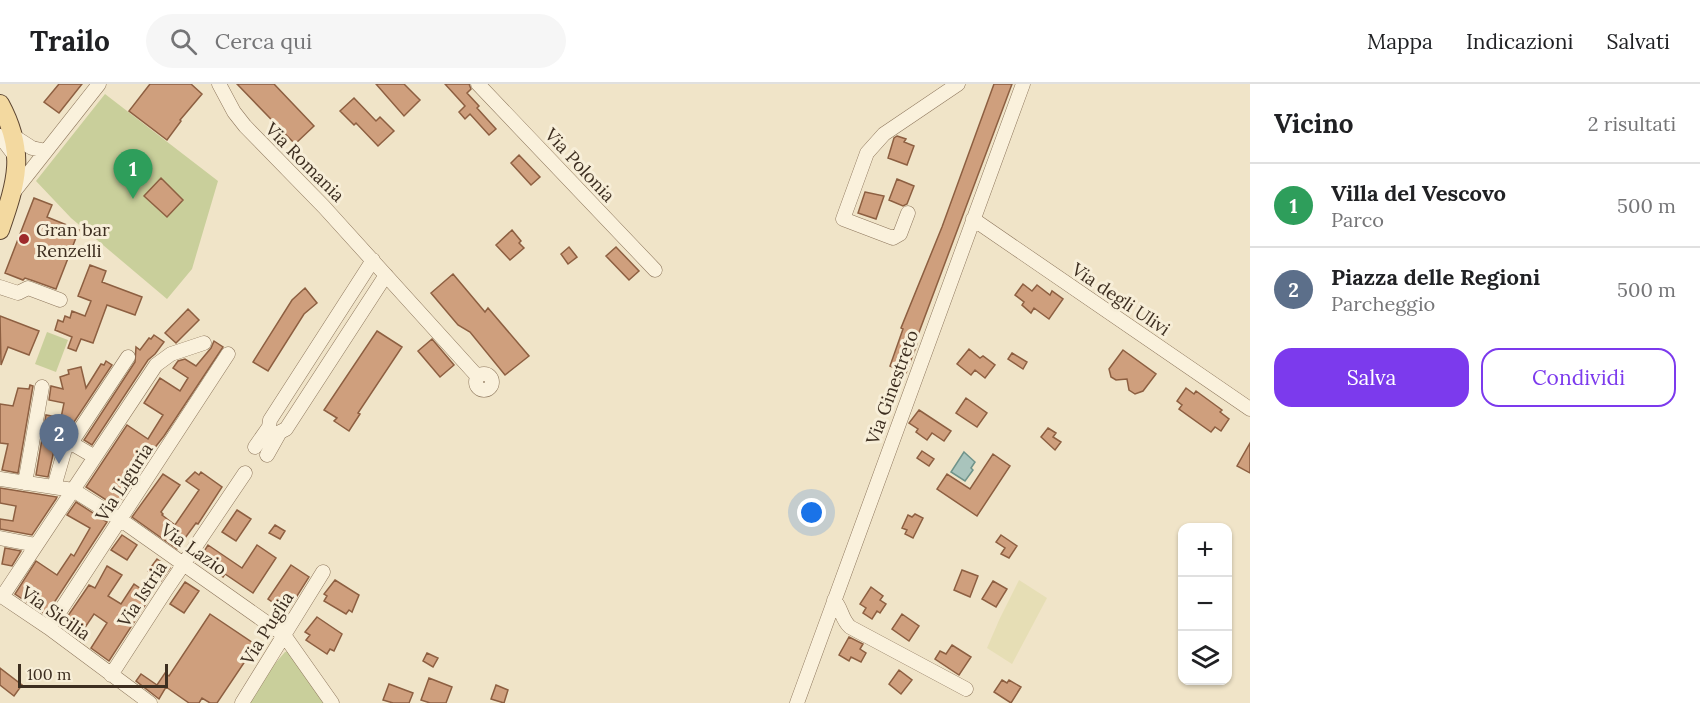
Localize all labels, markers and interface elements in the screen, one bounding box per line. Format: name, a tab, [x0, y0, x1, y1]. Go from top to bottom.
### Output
search box	[146, 14, 566, 68]
text: Trailo	[30, 23, 110, 59]
icon: search	[167, 25, 200, 58]
text: Cerca qui	[215, 27, 312, 55]
text: Mappa	[1367, 28, 1433, 55]
text: Indicazioni	[1466, 28, 1574, 55]
text: Salvati	[1607, 28, 1670, 55]
text: Vicino	[1274, 107, 1354, 140]
text: 2 risultati	[1588, 111, 1676, 136]
street label: Via Romania	[260, 117, 350, 207]
street label: Via Polonia	[539, 123, 620, 207]
pin: 1	[114, 150, 152, 199]
text: Villa del Vescovo	[1331, 179, 1506, 207]
text: 1	[1289, 193, 1298, 218]
text: 500 m	[1617, 193, 1676, 218]
text: Parco	[1331, 207, 1384, 232]
place label: Gran bar Renzelli	[36, 218, 110, 262]
marker: Gran bar Renzelli	[17, 232, 31, 246]
street label: Via degli Ulivi	[1067, 257, 1175, 340]
text: Piazza delle Regioni	[1331, 263, 1540, 291]
text: 2	[1288, 277, 1299, 302]
text: 500 m	[1617, 277, 1676, 302]
text: Parcheggio	[1331, 291, 1435, 316]
street label: Via Ginestreto	[860, 327, 923, 448]
button: Salva	[1274, 348, 1469, 407]
button: Condividi	[1481, 348, 1676, 407]
pin: 2	[40, 414, 78, 464]
street label: Via Liguria	[90, 438, 158, 526]
your location	[797, 498, 826, 527]
street label: Via Lazio	[156, 517, 231, 580]
map controls	[1178, 523, 1232, 685]
button: +	[1178, 523, 1232, 577]
street label: Via Istria	[112, 557, 172, 632]
button: −	[1178, 577, 1232, 631]
street label: Via Sicilia	[16, 580, 95, 645]
street label: Via Puglia	[235, 587, 298, 670]
button: layers	[1178, 631, 1232, 685]
scale bar	[18, 661, 168, 688]
text: 100 m	[27, 664, 71, 684]

